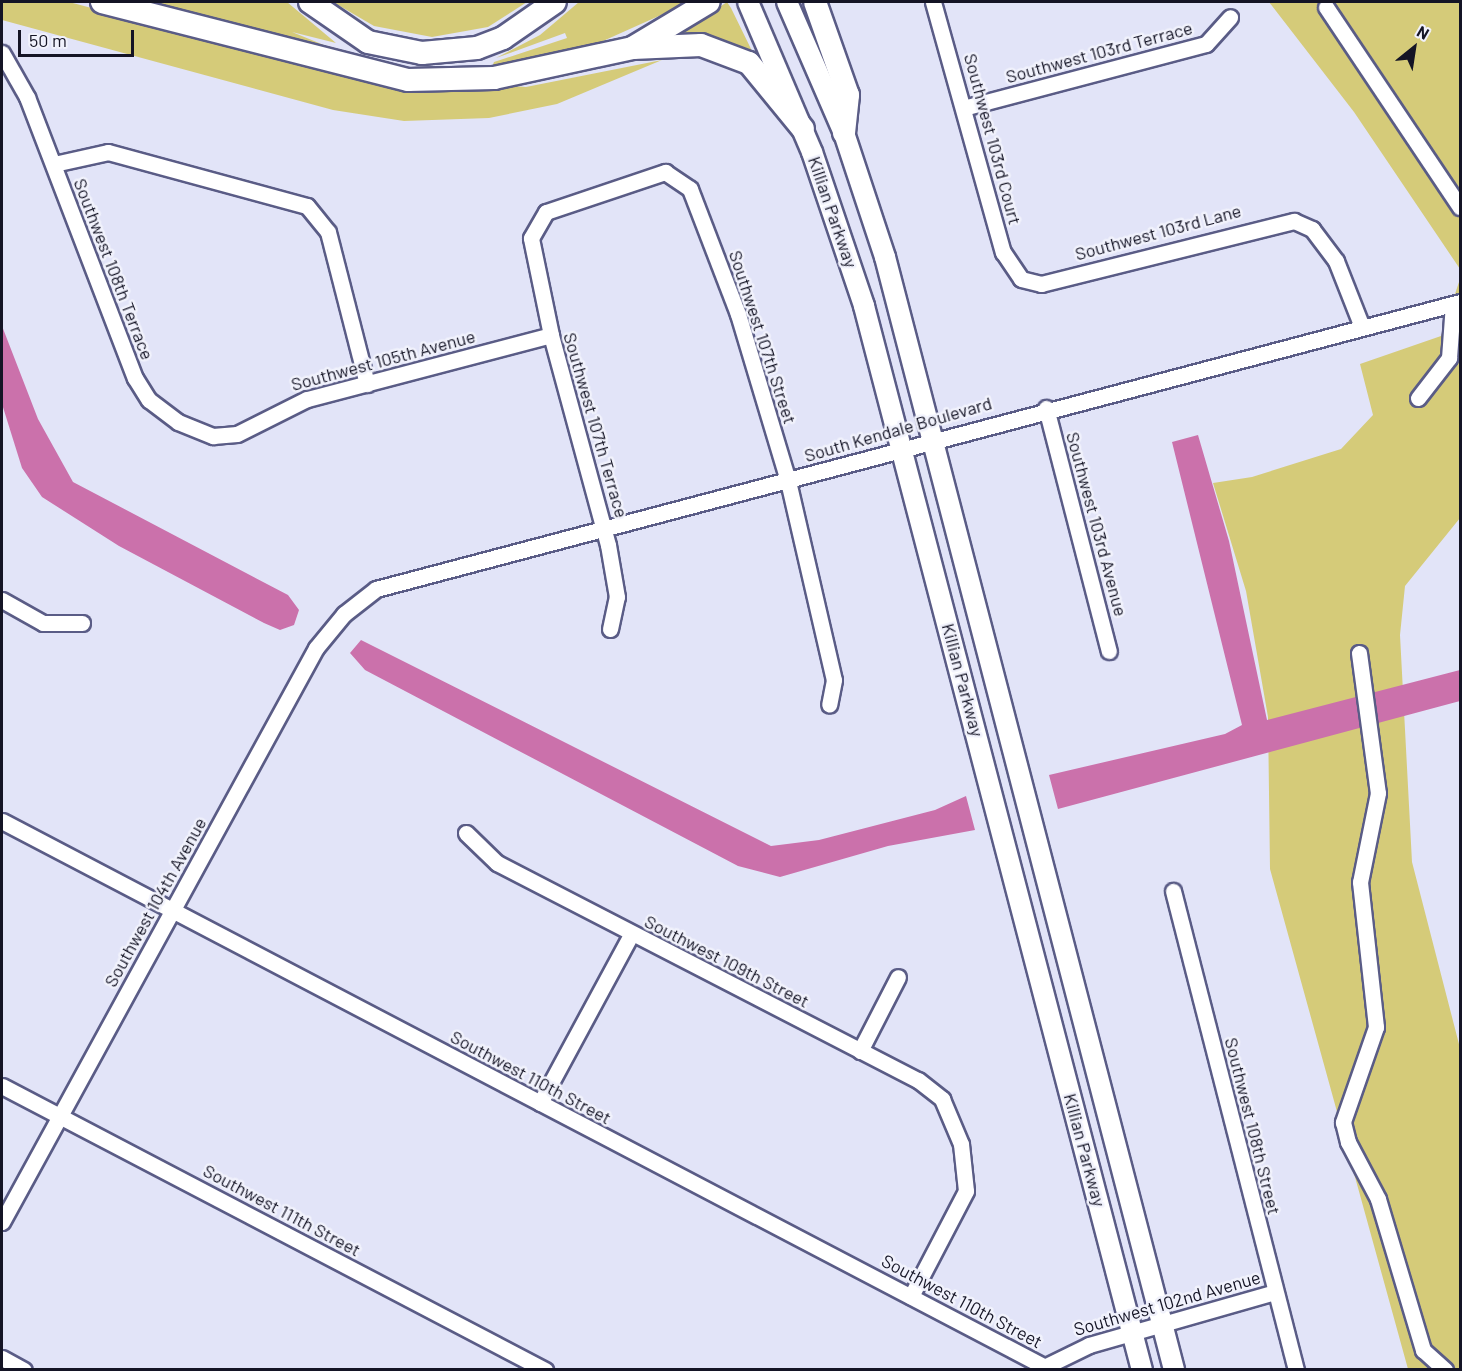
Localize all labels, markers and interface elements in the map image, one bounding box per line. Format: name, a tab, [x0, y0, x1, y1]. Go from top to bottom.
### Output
street label: Southwest 103rd Terrace	[1003, 17, 1195, 87]
scale bar	[21, 18, 136, 56]
north arrow	[1384, 18, 1444, 78]
text: N	[1414, 21, 1433, 43]
text: 50 m	[29, 29, 67, 51]
street label: Southwest 103rd Court	[960, 51, 1026, 227]
street label: Killian Parkway	[804, 153, 862, 271]
street label: Southwest 108th Terrace	[69, 175, 159, 363]
street label: Southwest 103rd Lane	[1073, 199, 1243, 265]
street label: Southwest 107th Street	[725, 248, 801, 426]
street label: Southwest 105th Avenue	[289, 325, 477, 395]
street label: Southwest 107th Terrace	[559, 330, 633, 520]
street label: South Kendale Boulevard	[802, 392, 994, 466]
street label: Southwest 103rd Avenue	[1062, 430, 1132, 618]
street label: Killian Parkway	[937, 621, 989, 739]
street label: Southwest 104th Avenue	[99, 813, 211, 991]
street label: Southwest 109th Street	[641, 910, 813, 1012]
street label: Southwest 110th Street	[447, 1025, 615, 1129]
street label: Southwest 108th Street	[1221, 1035, 1285, 1217]
street label: Killian Parkway	[1059, 1091, 1111, 1209]
street label: Southwest 111th Street	[200, 1159, 364, 1261]
street label: Southwest 110th Street	[878, 1249, 1046, 1353]
street label: Southwest 102nd Avenue	[1071, 1266, 1263, 1340]

